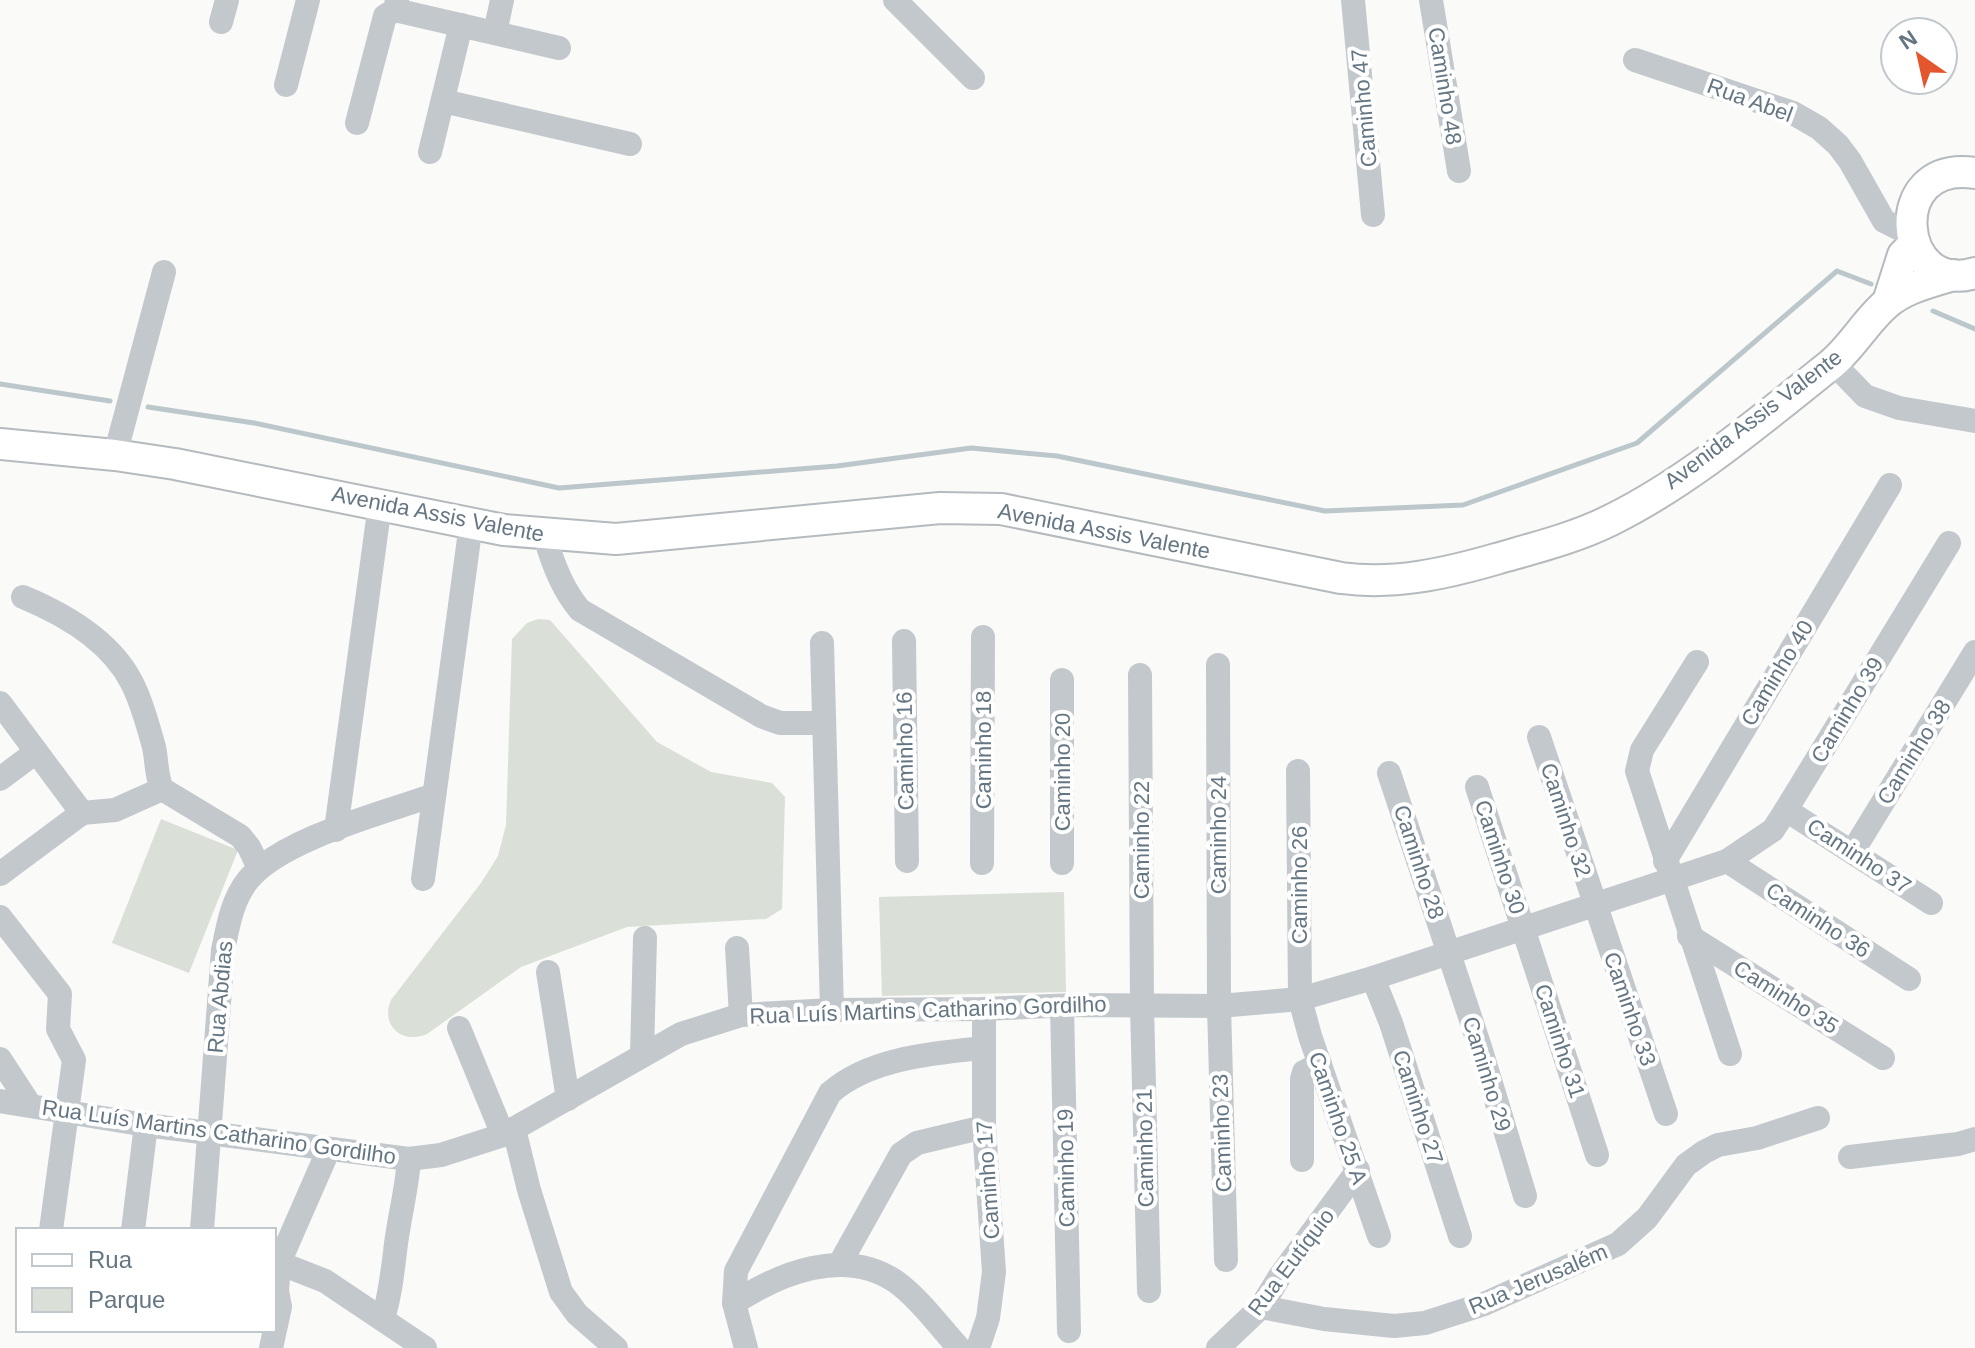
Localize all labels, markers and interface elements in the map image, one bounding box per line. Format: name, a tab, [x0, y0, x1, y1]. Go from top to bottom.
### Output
north arrow	[1879, 16, 1959, 96]
street label: Caminho 48	[1423, 25, 1467, 147]
text: N	[1895, 25, 1922, 55]
street label: Caminho 47	[1346, 48, 1382, 168]
street label: Rua Abel	[1704, 73, 1796, 127]
street label: Avenida Assis Valente	[1659, 344, 1847, 494]
street label: Avenida Assis Valente	[330, 481, 546, 547]
street label: Avenida Assis Valente	[996, 498, 1212, 564]
street label: Caminho 40	[1736, 616, 1818, 730]
street label: Caminho 39	[1806, 653, 1888, 767]
street label: Caminho 16	[891, 691, 919, 811]
street label: Caminho 18	[971, 691, 996, 809]
street label: Caminho 38	[1872, 695, 1956, 809]
street label: Caminho 20	[1050, 713, 1075, 831]
street label: Caminho 32	[1536, 760, 1596, 880]
street label: Caminho 24	[1206, 776, 1231, 894]
street label: Caminho 22	[1129, 781, 1154, 899]
street label: Caminho 30	[1470, 797, 1530, 917]
street label: Caminho 28	[1389, 802, 1449, 922]
street label: Caminho 37	[1802, 813, 1916, 899]
street label: Caminho 26	[1287, 826, 1312, 944]
street label: Caminho 36	[1761, 877, 1875, 963]
street label: Rua Abdias	[203, 940, 237, 1054]
street label: Caminho 33	[1599, 949, 1661, 1069]
street label: Caminho 35	[1729, 955, 1843, 1039]
street label: Caminho 31	[1530, 981, 1590, 1101]
street label: Rua Luís Martins Catharino Gordilho	[749, 991, 1107, 1029]
street label: Caminho 29	[1458, 1014, 1516, 1134]
street label: Caminho 27	[1388, 1047, 1448, 1167]
street label: Caminho 25 A	[1304, 1049, 1372, 1188]
street label: Caminho 23	[1207, 1073, 1237, 1193]
street label: Caminho 21	[1131, 1088, 1159, 1208]
street label: Rua Luís Martins Catharino Gordilho	[40, 1095, 398, 1169]
street label: Caminho 19	[1052, 1108, 1080, 1228]
street label: Caminho 17	[971, 1120, 1005, 1240]
street label: Rua Eutíquio	[1243, 1204, 1339, 1320]
legend	[16, 1228, 276, 1332]
street label: Rua Jerusalém	[1465, 1239, 1611, 1319]
text: Rua	[88, 1246, 133, 1273]
text: Parque	[88, 1286, 165, 1313]

